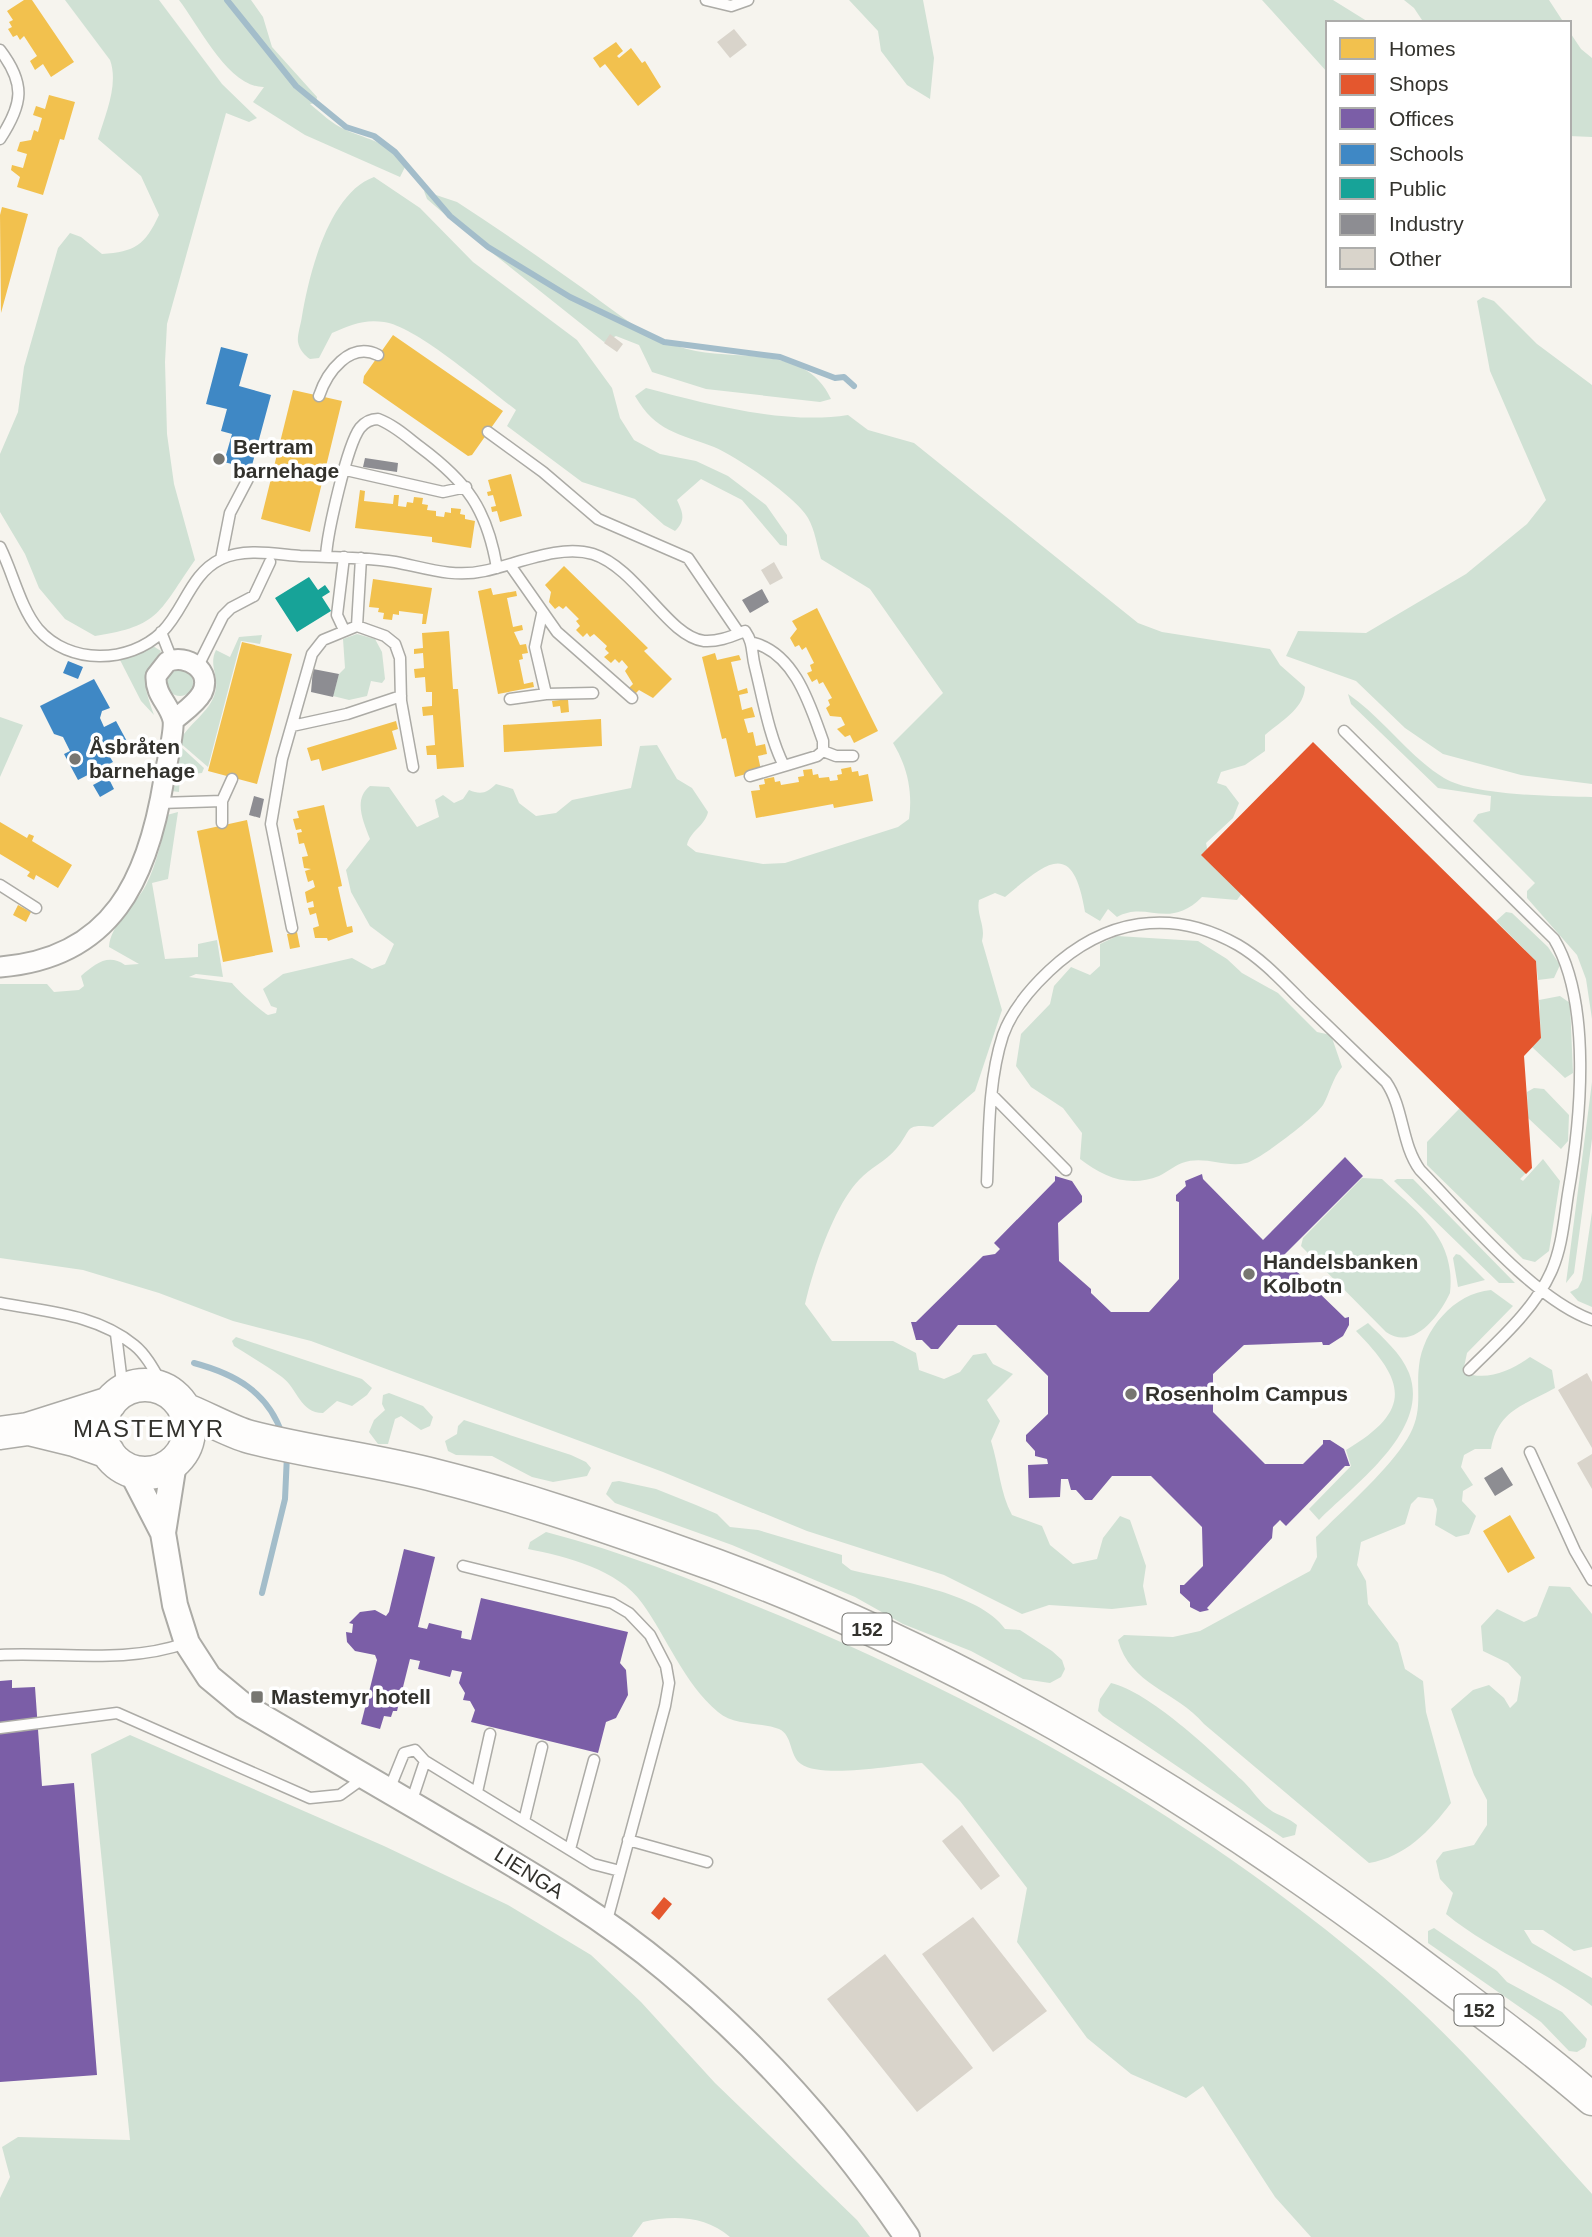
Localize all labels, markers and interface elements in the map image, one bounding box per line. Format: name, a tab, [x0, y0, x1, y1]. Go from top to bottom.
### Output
legend	[1326, 21, 1571, 287]
text: Homes	[1389, 37, 1456, 60]
text: Shops	[1389, 72, 1449, 95]
text: Offices	[1389, 107, 1454, 130]
text: Schools	[1389, 142, 1464, 165]
text: Public	[1389, 177, 1446, 200]
text: Industry	[1389, 212, 1464, 235]
text: Other	[1389, 247, 1442, 270]
place label: Bertram barnehage	[233, 435, 339, 482]
marker: Bertram barnehage	[211, 451, 227, 467]
place label: Åsbråten barnehage	[89, 735, 195, 782]
marker: Åsbråten barnehage	[67, 751, 83, 767]
place label: Handelsbanken Kolbotn	[1263, 1250, 1418, 1297]
marker: Handelsbanken Kolbotn	[1241, 1266, 1257, 1282]
place label: Rosenholm Campus	[1145, 1382, 1348, 1405]
marker: Rosenholm Campus	[1123, 1386, 1139, 1402]
district label: MASTEMYR	[73, 1415, 225, 1442]
road number: 152	[842, 1614, 892, 1644]
place label: Mastemyr hotell	[271, 1685, 431, 1708]
marker: Mastemyr hotell	[249, 1689, 265, 1705]
street label: LIENGA	[491, 1842, 568, 1903]
road number: 152	[1454, 1994, 1504, 2026]

